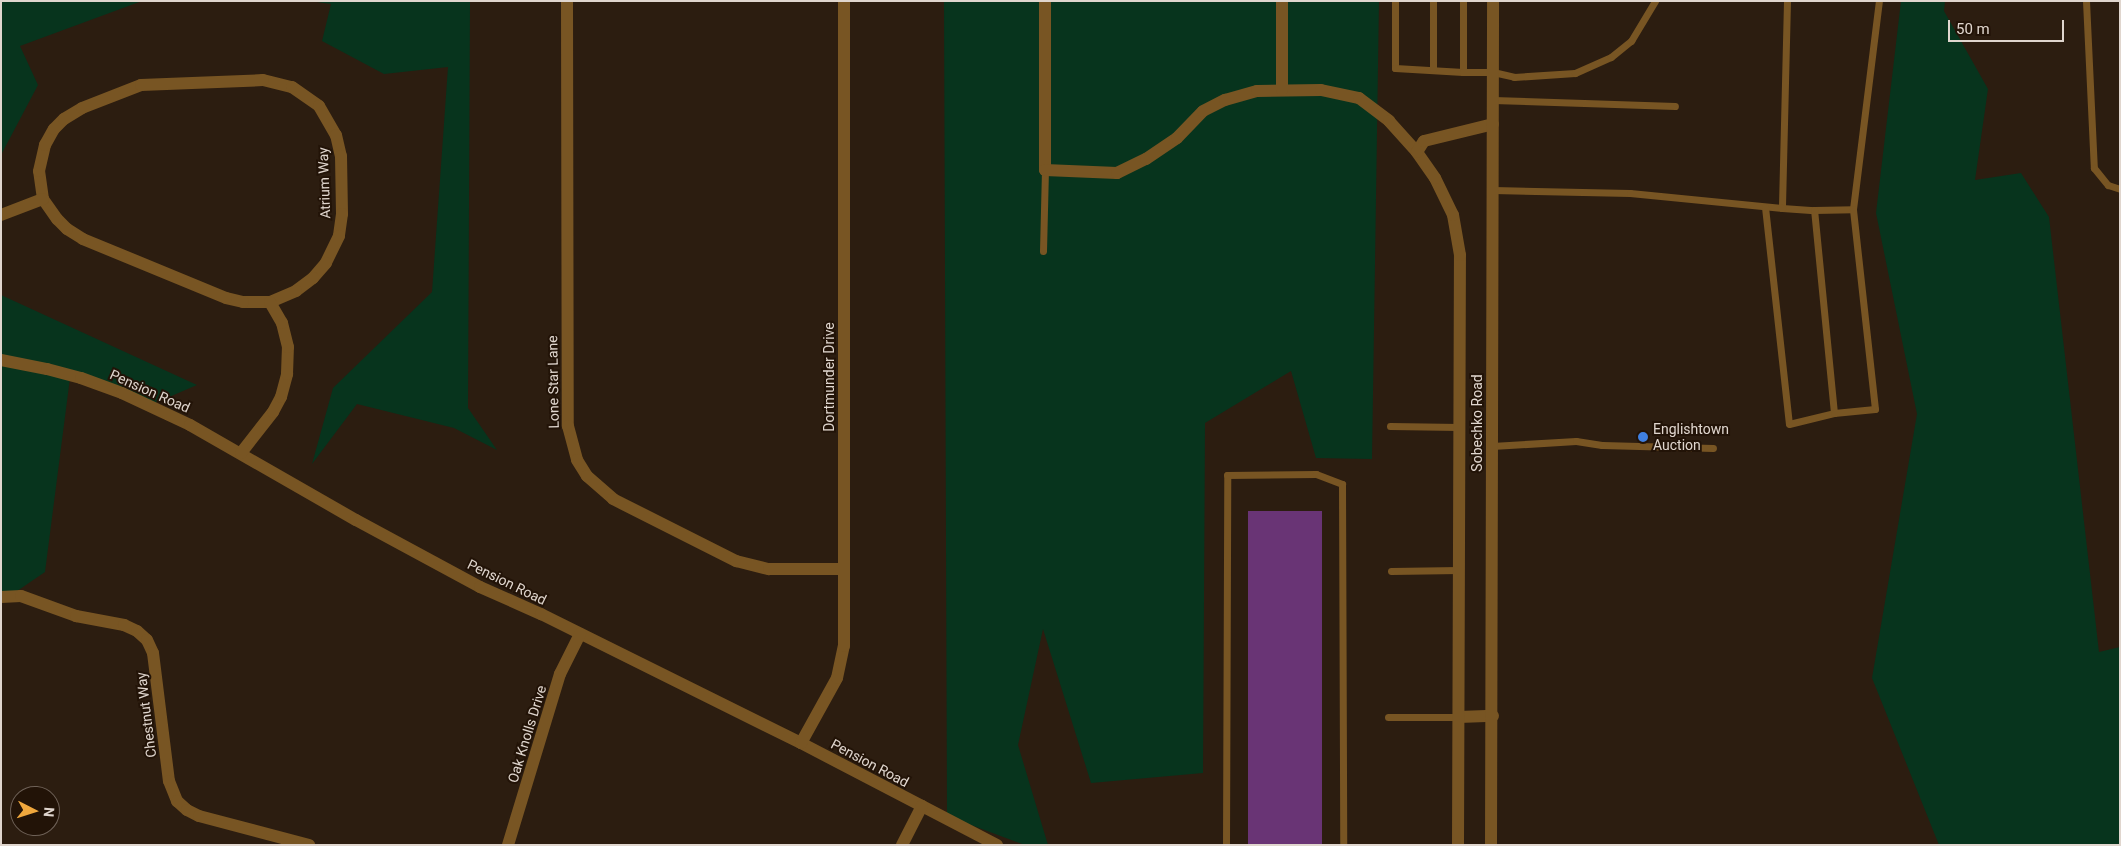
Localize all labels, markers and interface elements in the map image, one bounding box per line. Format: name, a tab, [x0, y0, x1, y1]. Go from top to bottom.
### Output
scale bar	[1951, 10, 2067, 42]
text: 50 m	[1956, 20, 1990, 38]
street label: Atrium Way	[314, 147, 334, 219]
street label: Dortmunder Drive	[821, 322, 837, 432]
street label: Lone Star Lane	[544, 335, 562, 429]
street label: Pension Road	[107, 366, 193, 416]
street label: Sobechko Road	[1469, 374, 1485, 472]
place label: Englishtown Auction	[1653, 421, 1729, 454]
marker: Englishtown Auction	[1637, 431, 1649, 443]
street label: Pension Road	[465, 556, 549, 608]
street label: Chestnut Way	[132, 671, 160, 759]
street label: Oak Knolls Drive	[504, 683, 550, 785]
street label: Pension Road	[828, 735, 912, 791]
north arrow	[10, 786, 60, 836]
text: N	[41, 807, 57, 818]

